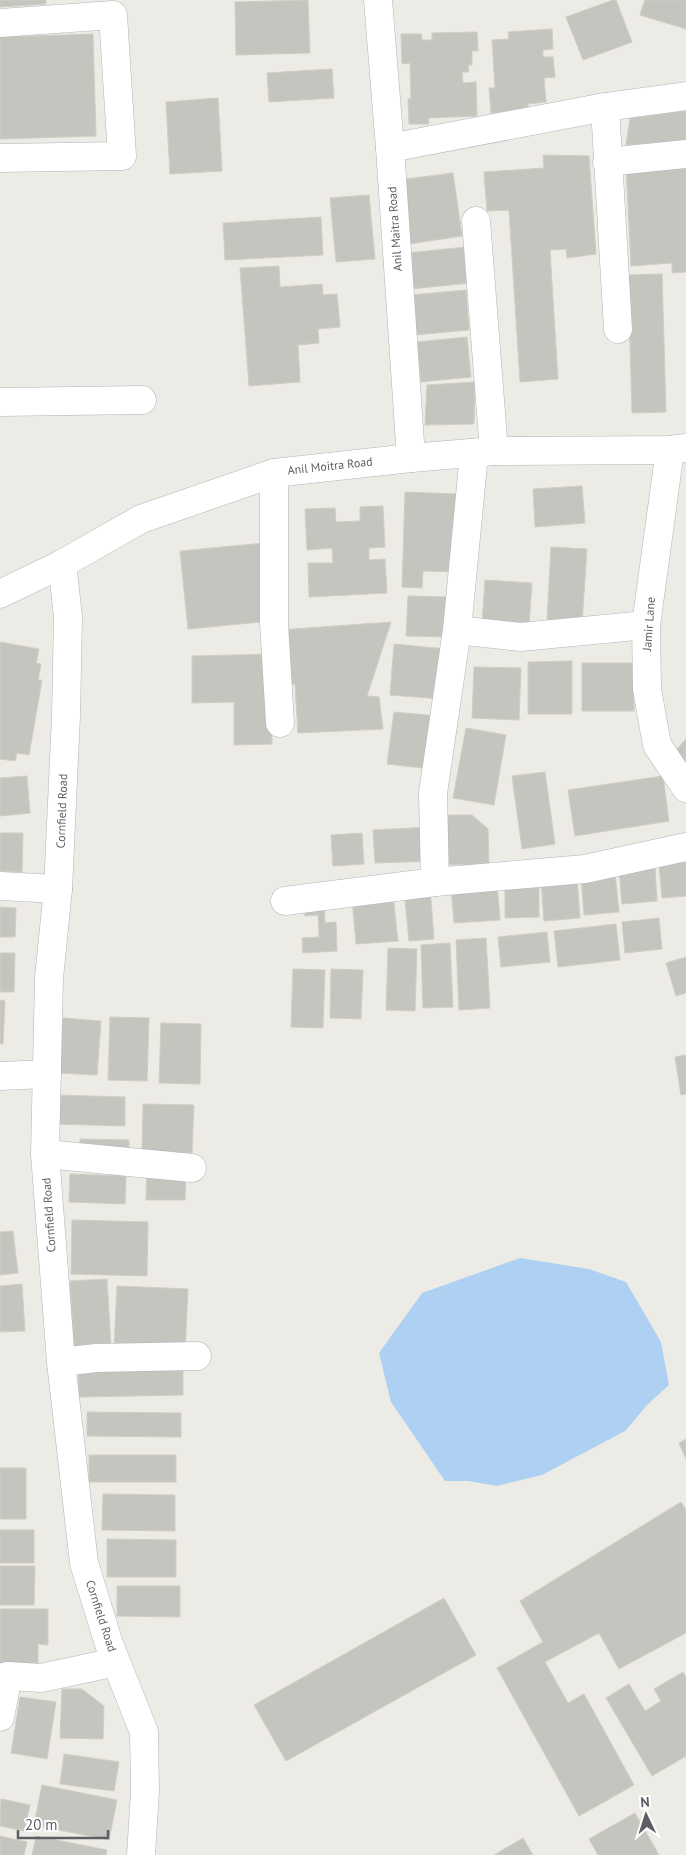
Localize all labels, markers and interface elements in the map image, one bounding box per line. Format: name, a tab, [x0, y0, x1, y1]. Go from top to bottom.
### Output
street label: Anil Maitra Road	[384, 186, 405, 272]
street label: Anil Moitra Road	[287, 454, 373, 477]
street label: Jamir Lane	[639, 596, 658, 653]
street label: Cornfield Road	[53, 773, 70, 849]
street label: Cornfield Road	[38, 1177, 59, 1253]
street label: Cornfield Road	[83, 1578, 120, 1654]
north arrow	[621, 1790, 671, 1840]
text: N	[640, 1793, 650, 1811]
scale bar	[18, 1808, 108, 1840]
text: 20 m	[25, 1815, 58, 1834]

